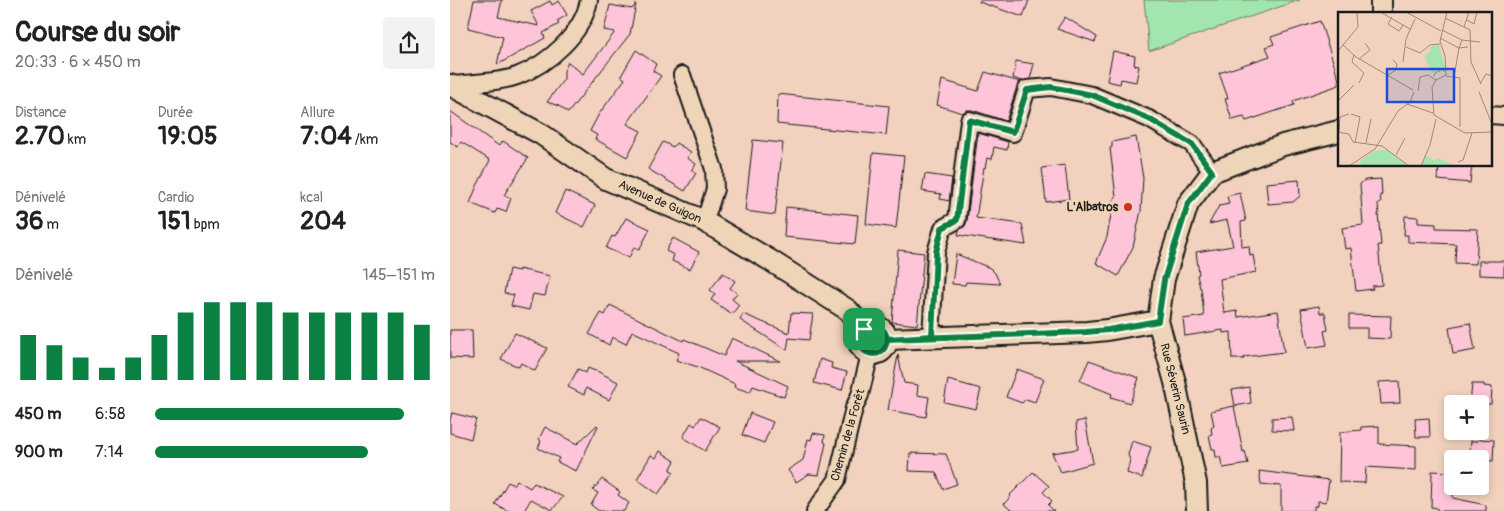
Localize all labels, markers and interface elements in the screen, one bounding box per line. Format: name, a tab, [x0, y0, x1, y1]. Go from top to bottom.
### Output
inset map	[1338, 12, 1492, 166]
text: Course du soir	[15, 15, 180, 50]
button: share	[383, 17, 435, 69]
text: 20:33 · 6 × 450 m	[15, 52, 141, 72]
text: Distance	[15, 104, 66, 121]
text: Durée	[158, 104, 193, 121]
text: Allure	[300, 104, 335, 121]
text: 2.70	[15, 121, 65, 152]
text: 19:05	[158, 121, 218, 152]
text: 7:04	[300, 121, 352, 152]
text: km	[65, 131, 86, 148]
text: /km	[352, 131, 378, 148]
street label: Avenue de Guigon	[616, 177, 704, 227]
text: Dénivelé	[15, 189, 66, 206]
text: Cardio	[158, 189, 194, 206]
text: kcal	[300, 189, 323, 206]
place label: L'Albatros	[1066, 200, 1119, 215]
marker: L'Albatros	[1122, 201, 1134, 213]
text: 36	[15, 206, 44, 237]
text: 151	[158, 206, 191, 237]
text: 204	[300, 206, 346, 237]
text: m	[44, 216, 59, 233]
text: bpm	[191, 216, 220, 233]
text: Dénivelé	[15, 265, 73, 285]
text: 145–151 m	[363, 265, 435, 285]
pin	[843, 308, 885, 350]
icon: arrive	[850, 315, 878, 343]
street label: Rue Séverin Saurin	[1156, 342, 1194, 436]
street label: Chemin de la Forêt	[828, 387, 868, 483]
map controls	[1444, 395, 1489, 495]
button: +	[1444, 395, 1489, 440]
text: 450 m	[15, 404, 62, 424]
text: 6:58	[95, 404, 125, 424]
text: 900 m	[15, 442, 63, 462]
text: 7:14	[95, 442, 123, 462]
button: −	[1444, 450, 1489, 495]

